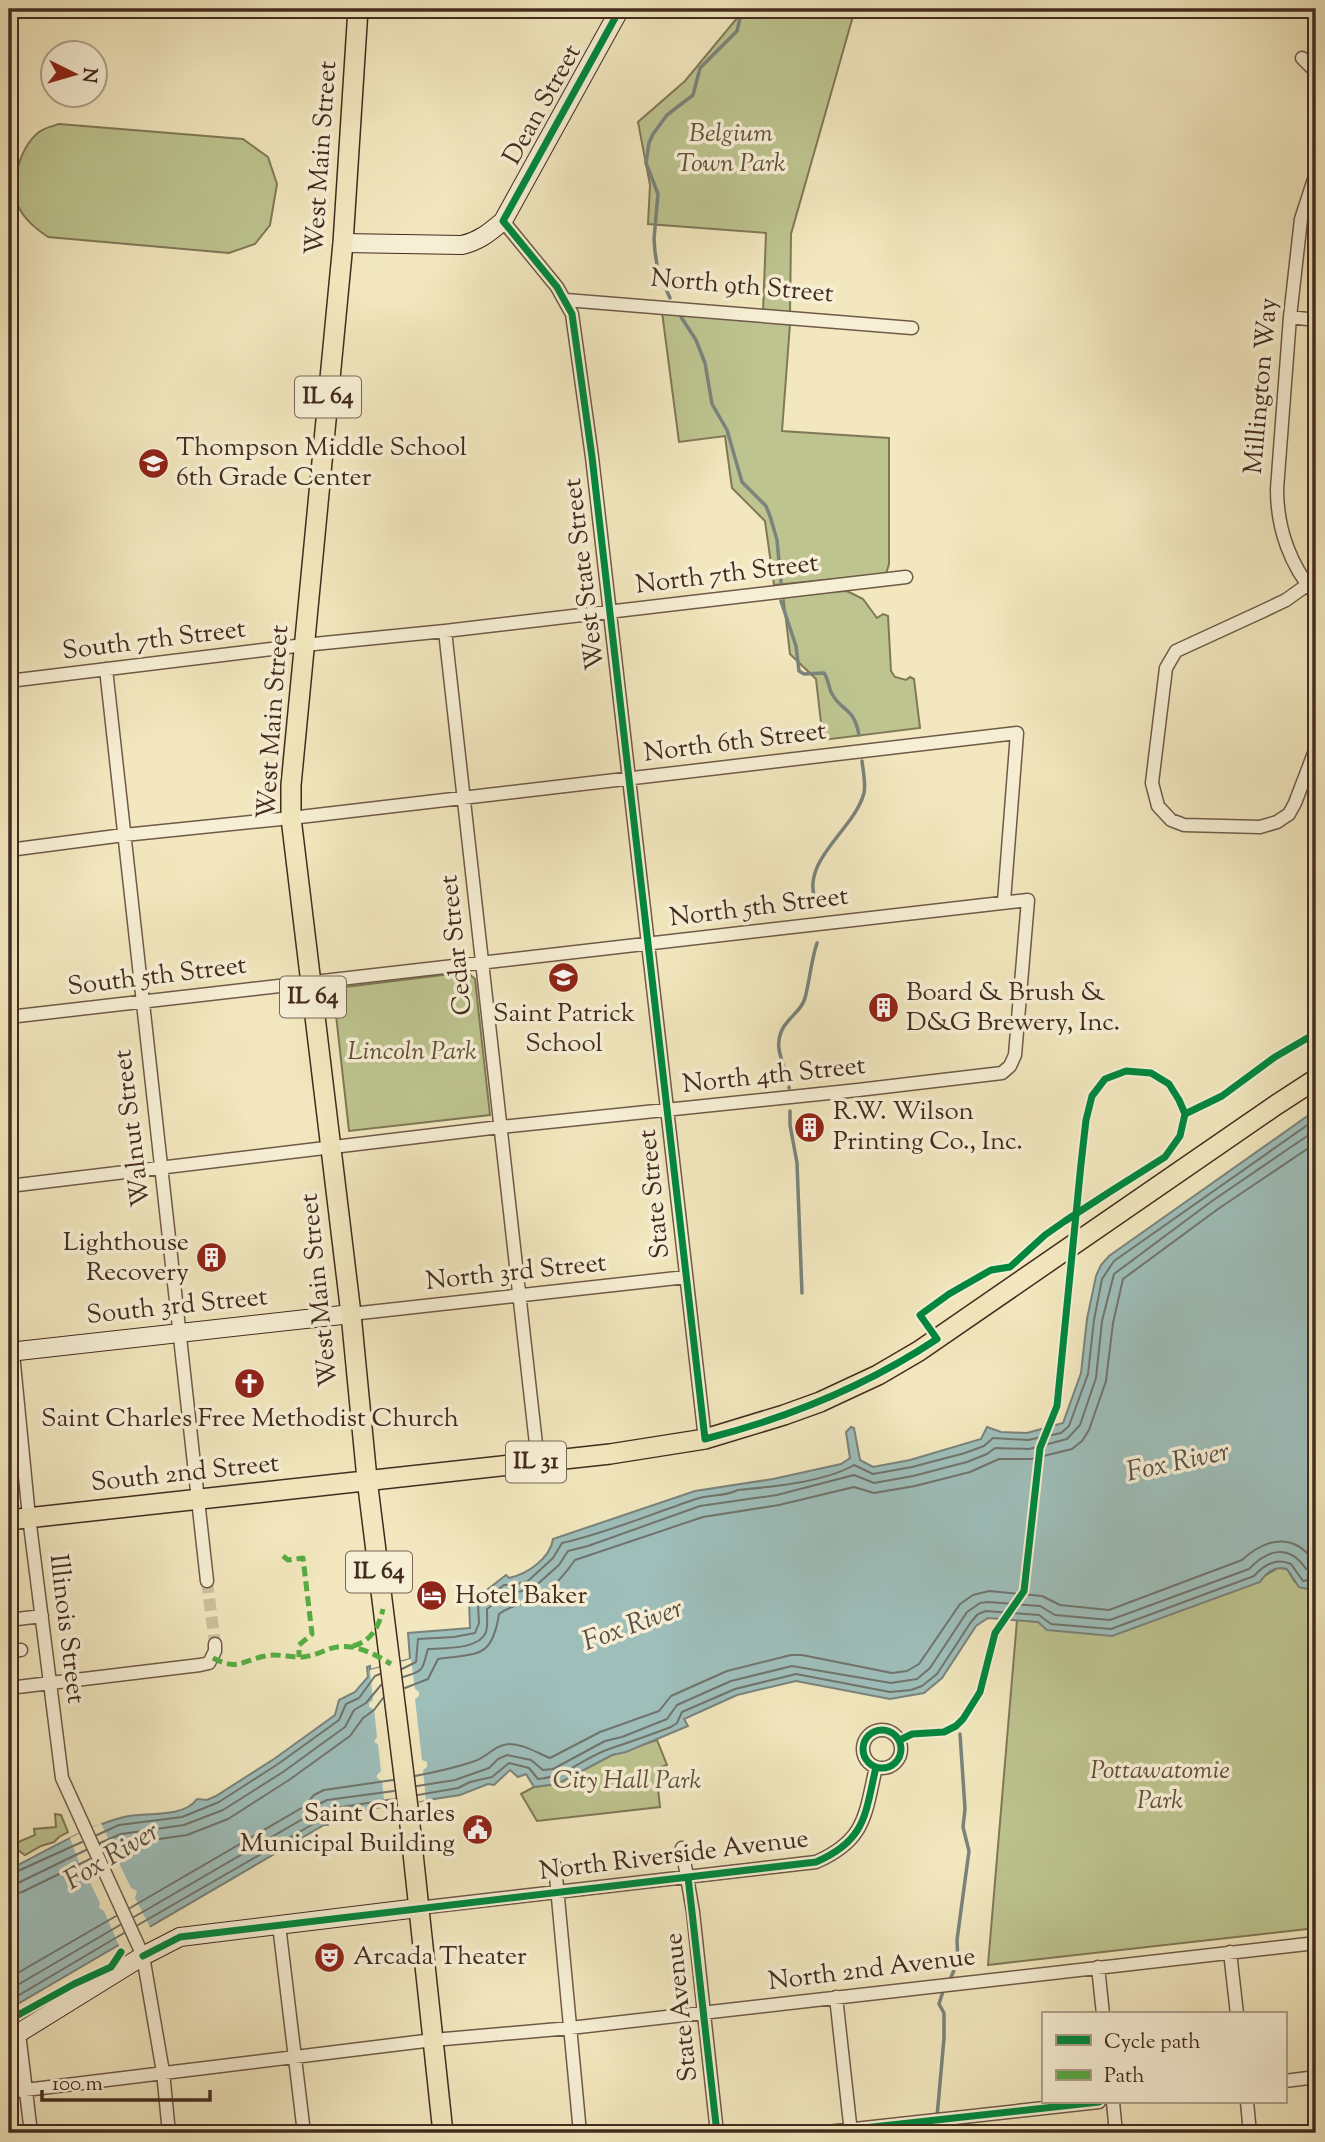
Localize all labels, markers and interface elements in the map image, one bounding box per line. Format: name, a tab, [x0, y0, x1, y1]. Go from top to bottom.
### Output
north arrow	[38, 38, 108, 108]
street label: Dean Street	[495, 38, 591, 172]
street label: West Main Street	[297, 60, 347, 256]
text: N	[74, 67, 103, 84]
park label: Belgium Town Park	[676, 116, 786, 183]
street label: North 9th Street	[649, 261, 835, 313]
street label: Millington Way	[1236, 296, 1288, 476]
road number: IL 64	[295, 376, 361, 418]
place label: Thompson Middle School 6th Grade Center	[176, 430, 467, 497]
school or university icon: Thompson Middle School 6th Grade Center	[136, 446, 170, 480]
street label: West State Street	[555, 476, 615, 672]
street label: North 7th Street	[633, 545, 821, 605]
street label: South 7th Street	[60, 611, 248, 671]
street label: West Main Street	[249, 624, 299, 820]
street label: North 6th Street	[642, 713, 829, 773]
street label: Cedar Street	[431, 873, 483, 1017]
street label: North 5th Street	[668, 879, 851, 937]
street label: South 5th Street	[65, 948, 249, 1006]
school or university icon: Saint Patrick School	[547, 961, 581, 995]
place label: Board & Brush & D&G Brewery, Inc.	[906, 975, 1120, 1042]
road number: IL 64	[280, 976, 346, 1017]
building icon: Board & Brush & D&G Brewery, Inc.	[866, 991, 900, 1025]
place label: Saint Patrick School	[493, 996, 635, 1063]
park label: Lincoln Park	[347, 1034, 477, 1071]
street label: Walnut Street	[105, 1047, 161, 1209]
street label: North 4th Street	[681, 1048, 867, 1104]
place label: R.W. Wilson Printing Co., Inc.	[833, 1094, 1023, 1161]
building icon: R.W. Wilson Printing Co., Inc.	[793, 1110, 827, 1144]
street label: State Street	[630, 1127, 680, 1260]
street label: West Main Street	[291, 1191, 349, 1389]
place label: Lighthouse Recovery	[63, 1225, 189, 1292]
building icon: Lighthouse Recovery	[195, 1241, 229, 1275]
street label: North 3rd Street	[424, 1245, 608, 1301]
street label: South 3rd Street	[85, 1279, 269, 1335]
church icon: Saint Charles Free Methodist Church	[233, 1366, 267, 1400]
place label: Saint Charles Free Methodist Church	[41, 1401, 459, 1438]
water label: Fox River	[1123, 1433, 1234, 1493]
road number: IL 31	[506, 1442, 566, 1482]
street label: South 2nd Street	[89, 1446, 281, 1502]
street label: Illinois Street	[38, 1552, 94, 1706]
road number: IL 64	[346, 1552, 412, 1592]
place label: Hotel Baker	[455, 1578, 587, 1615]
hotel icon: Hotel Baker	[415, 1579, 449, 1613]
water label: Fox River	[577, 1589, 689, 1663]
park label: Pottawatomie Park	[1090, 1753, 1230, 1820]
park label: City Hall Park	[553, 1763, 701, 1800]
place label: Saint Charles Municipal Building	[240, 1796, 455, 1863]
public building icon: Saint Charles Municipal Building	[461, 1812, 495, 1846]
water label: Fox River	[57, 1813, 167, 1901]
street label: North Riverside Avenue	[537, 1821, 811, 1891]
street label: State Avenue	[656, 1931, 708, 2083]
place label: Arcada Theater	[353, 1939, 527, 1976]
street label: North 2nd Avenue	[766, 1939, 978, 2001]
theatre icon: Arcada Theater	[313, 1940, 347, 1974]
legend	[1042, 2012, 1286, 2104]
text: Cycle path	[1104, 2028, 1201, 2058]
scale bar	[42, 2058, 210, 2102]
text: Path	[1104, 2062, 1145, 2092]
text: 100 m	[52, 2070, 103, 2100]

